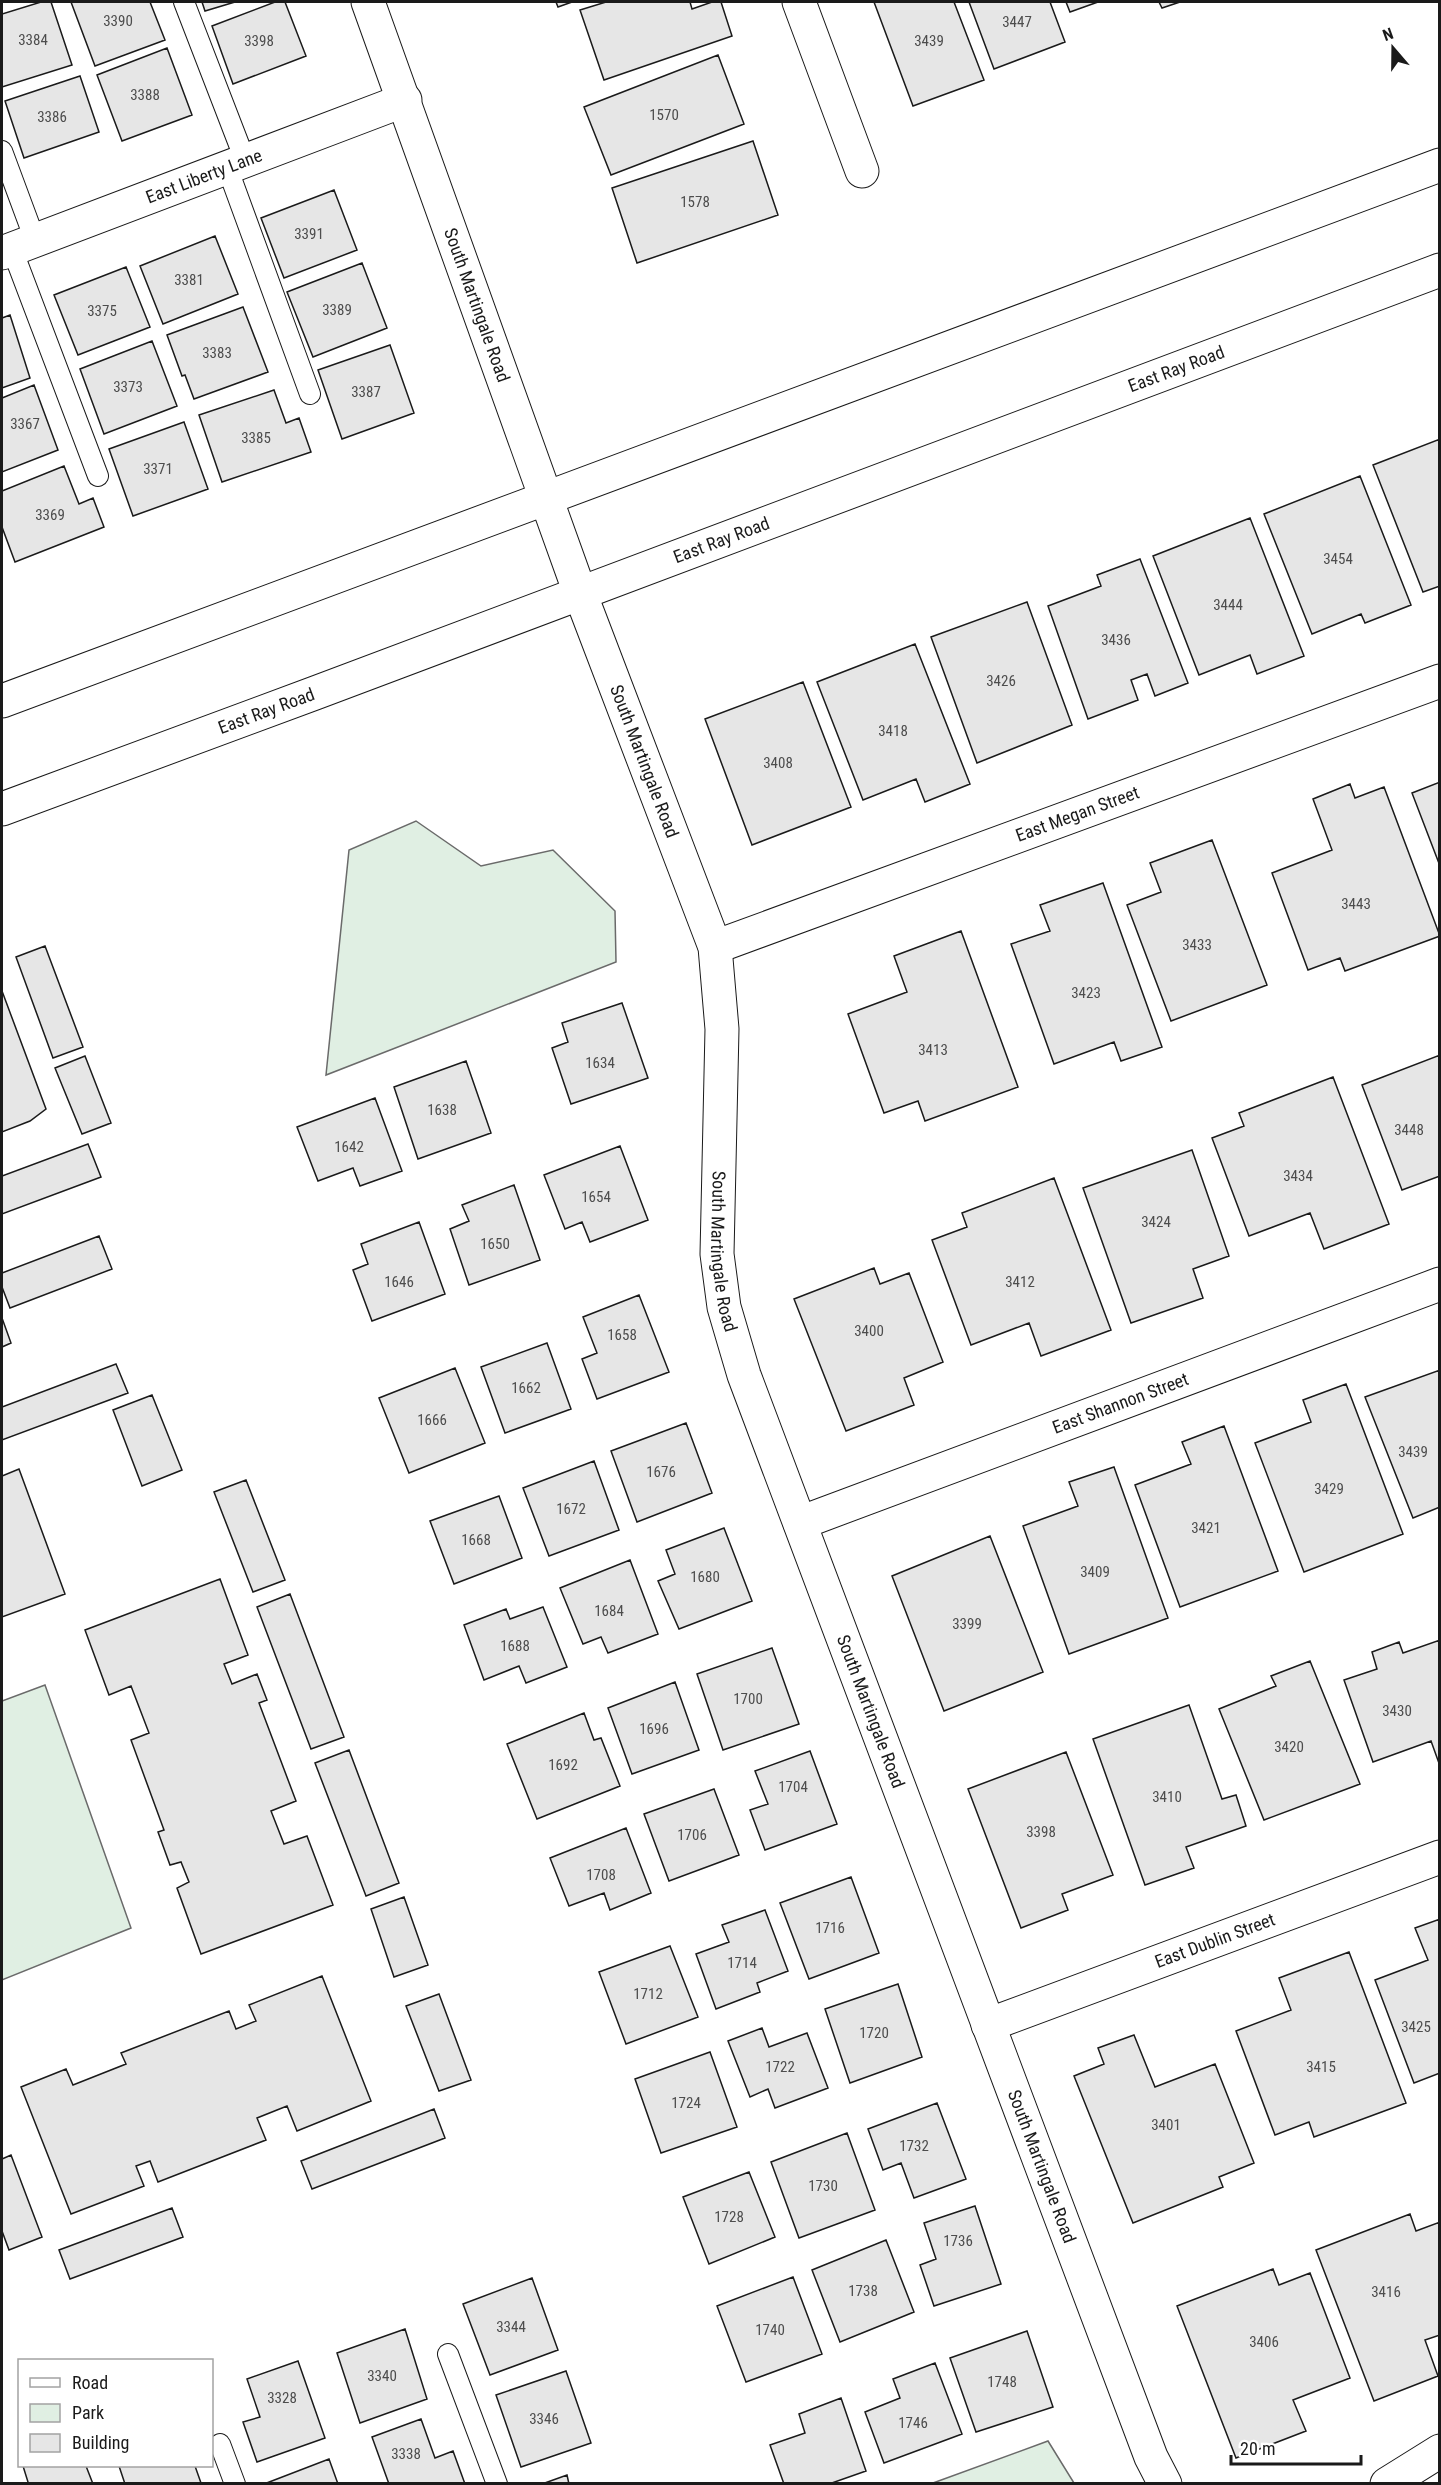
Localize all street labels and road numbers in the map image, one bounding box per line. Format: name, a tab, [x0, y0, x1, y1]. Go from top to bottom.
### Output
street label: East Liberty Lane	[143, 144, 265, 207]
street label: South Martingale Road	[440, 225, 514, 385]
street label: East Ray Road	[1125, 341, 1227, 396]
street label: East Ray Road	[670, 512, 772, 567]
street label: South Martingale Road	[606, 682, 683, 841]
street label: East Ray Road	[215, 683, 317, 738]
street label: East Megan Street	[1013, 781, 1142, 846]
street label: South Martingale Road	[707, 1171, 742, 1334]
street label: East Shannon Street	[1049, 1368, 1191, 1438]
street label: South Martingale Road	[833, 1632, 909, 1791]
street label: East Dublin Street	[1152, 1908, 1278, 1972]
street label: South Martingale Road	[1004, 2087, 1081, 2246]

